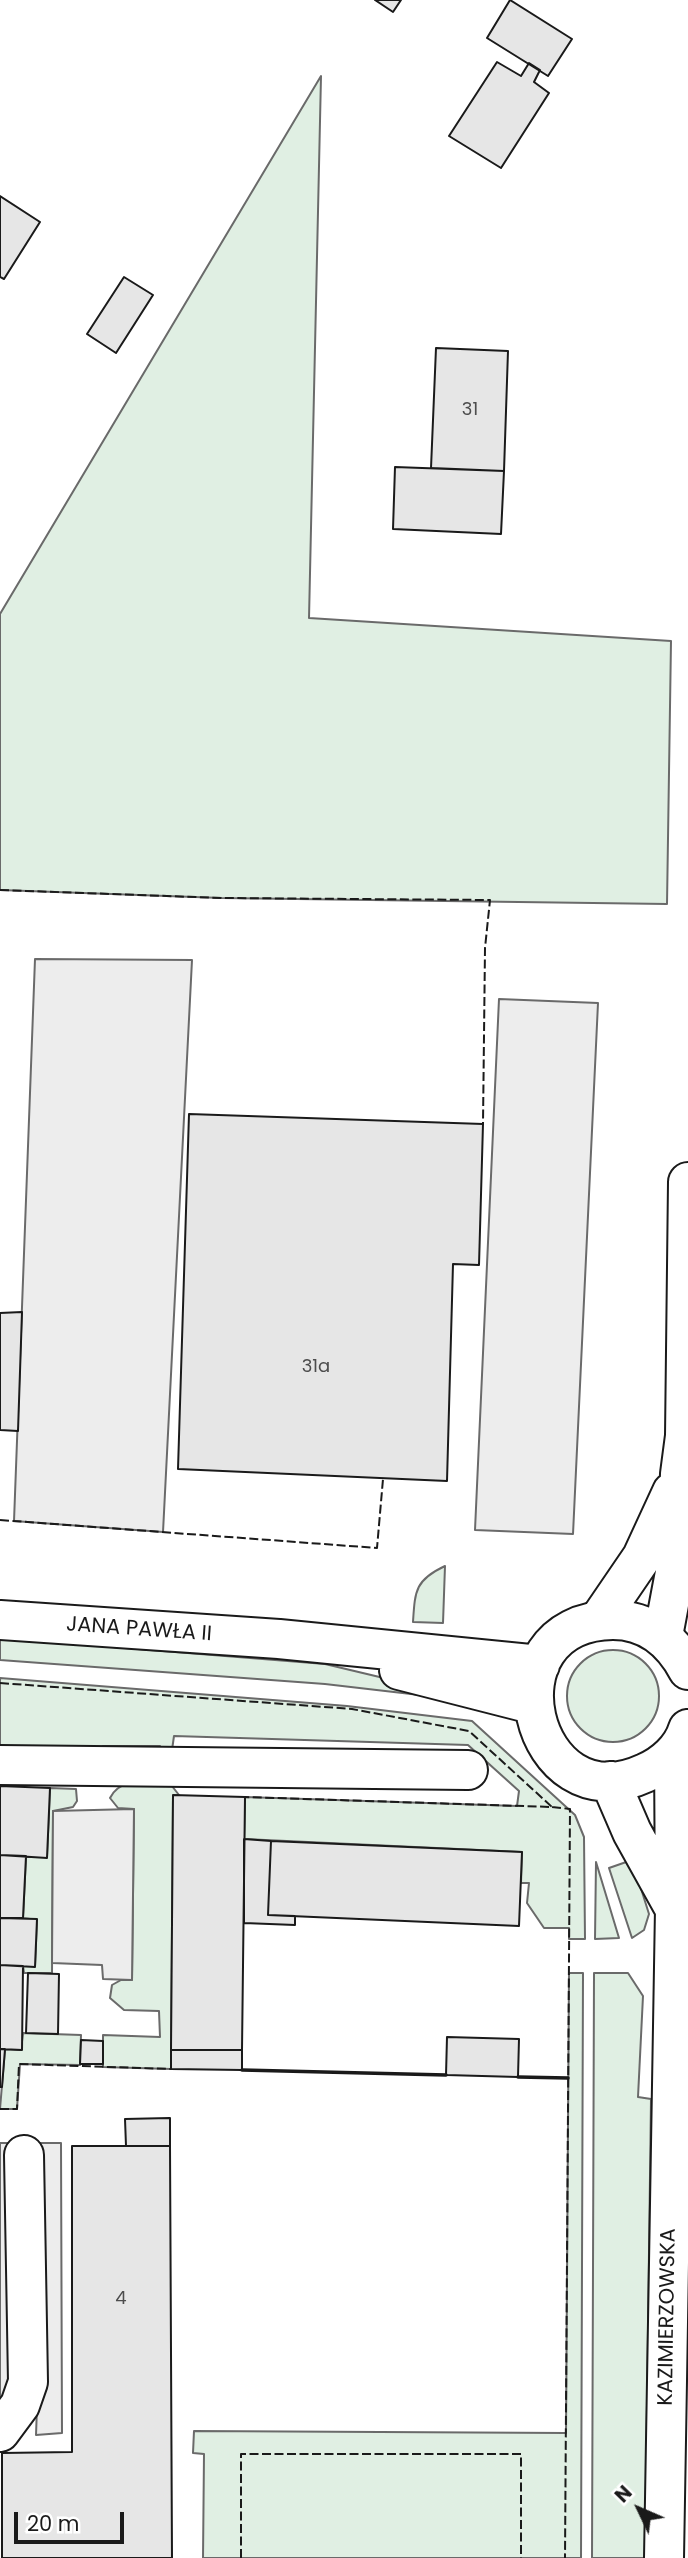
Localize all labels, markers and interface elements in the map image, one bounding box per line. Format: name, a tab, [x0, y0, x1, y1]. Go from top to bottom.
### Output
house number: 31	[462, 399, 478, 421]
house number: 31a	[302, 1356, 330, 1378]
street label: JANA PAWŁA II	[65, 1612, 213, 1648]
street label: KAZIMIERZOWSKA	[654, 2228, 682, 2406]
house number: 4	[115, 2288, 127, 2310]
north arrow	[604, 2474, 674, 2544]
text: N	[609, 2480, 638, 2509]
scale bar	[18, 2498, 128, 2542]
text: 20 m	[27, 2509, 80, 2538]

